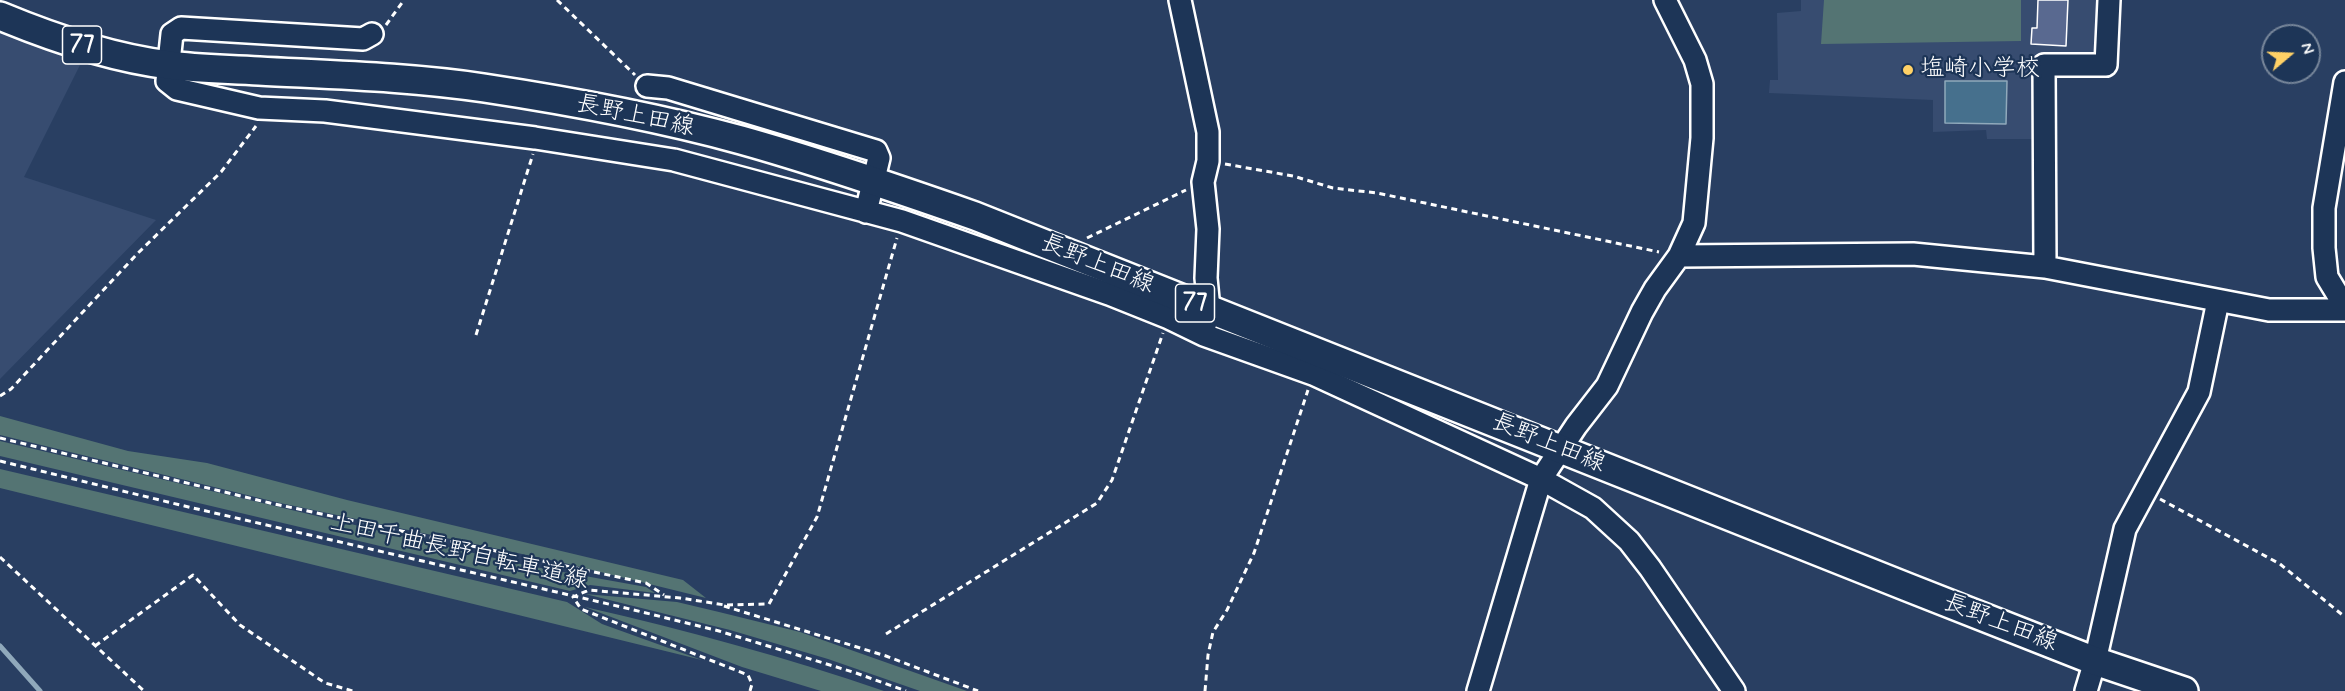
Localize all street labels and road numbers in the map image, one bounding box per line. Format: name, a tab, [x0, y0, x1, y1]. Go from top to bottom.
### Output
road number: 77	[62, 26, 101, 64]
street label: 長野上田線	[573, 90, 697, 144]
street label: 長野上田線	[1036, 229, 1158, 301]
road number: 77	[1176, 284, 1214, 322]
street label: 長野上田線	[1487, 408, 1609, 480]
street label: 上田千曲長野自転車道線	[327, 509, 591, 597]
street label: 長野上田線	[1939, 589, 2061, 659]

